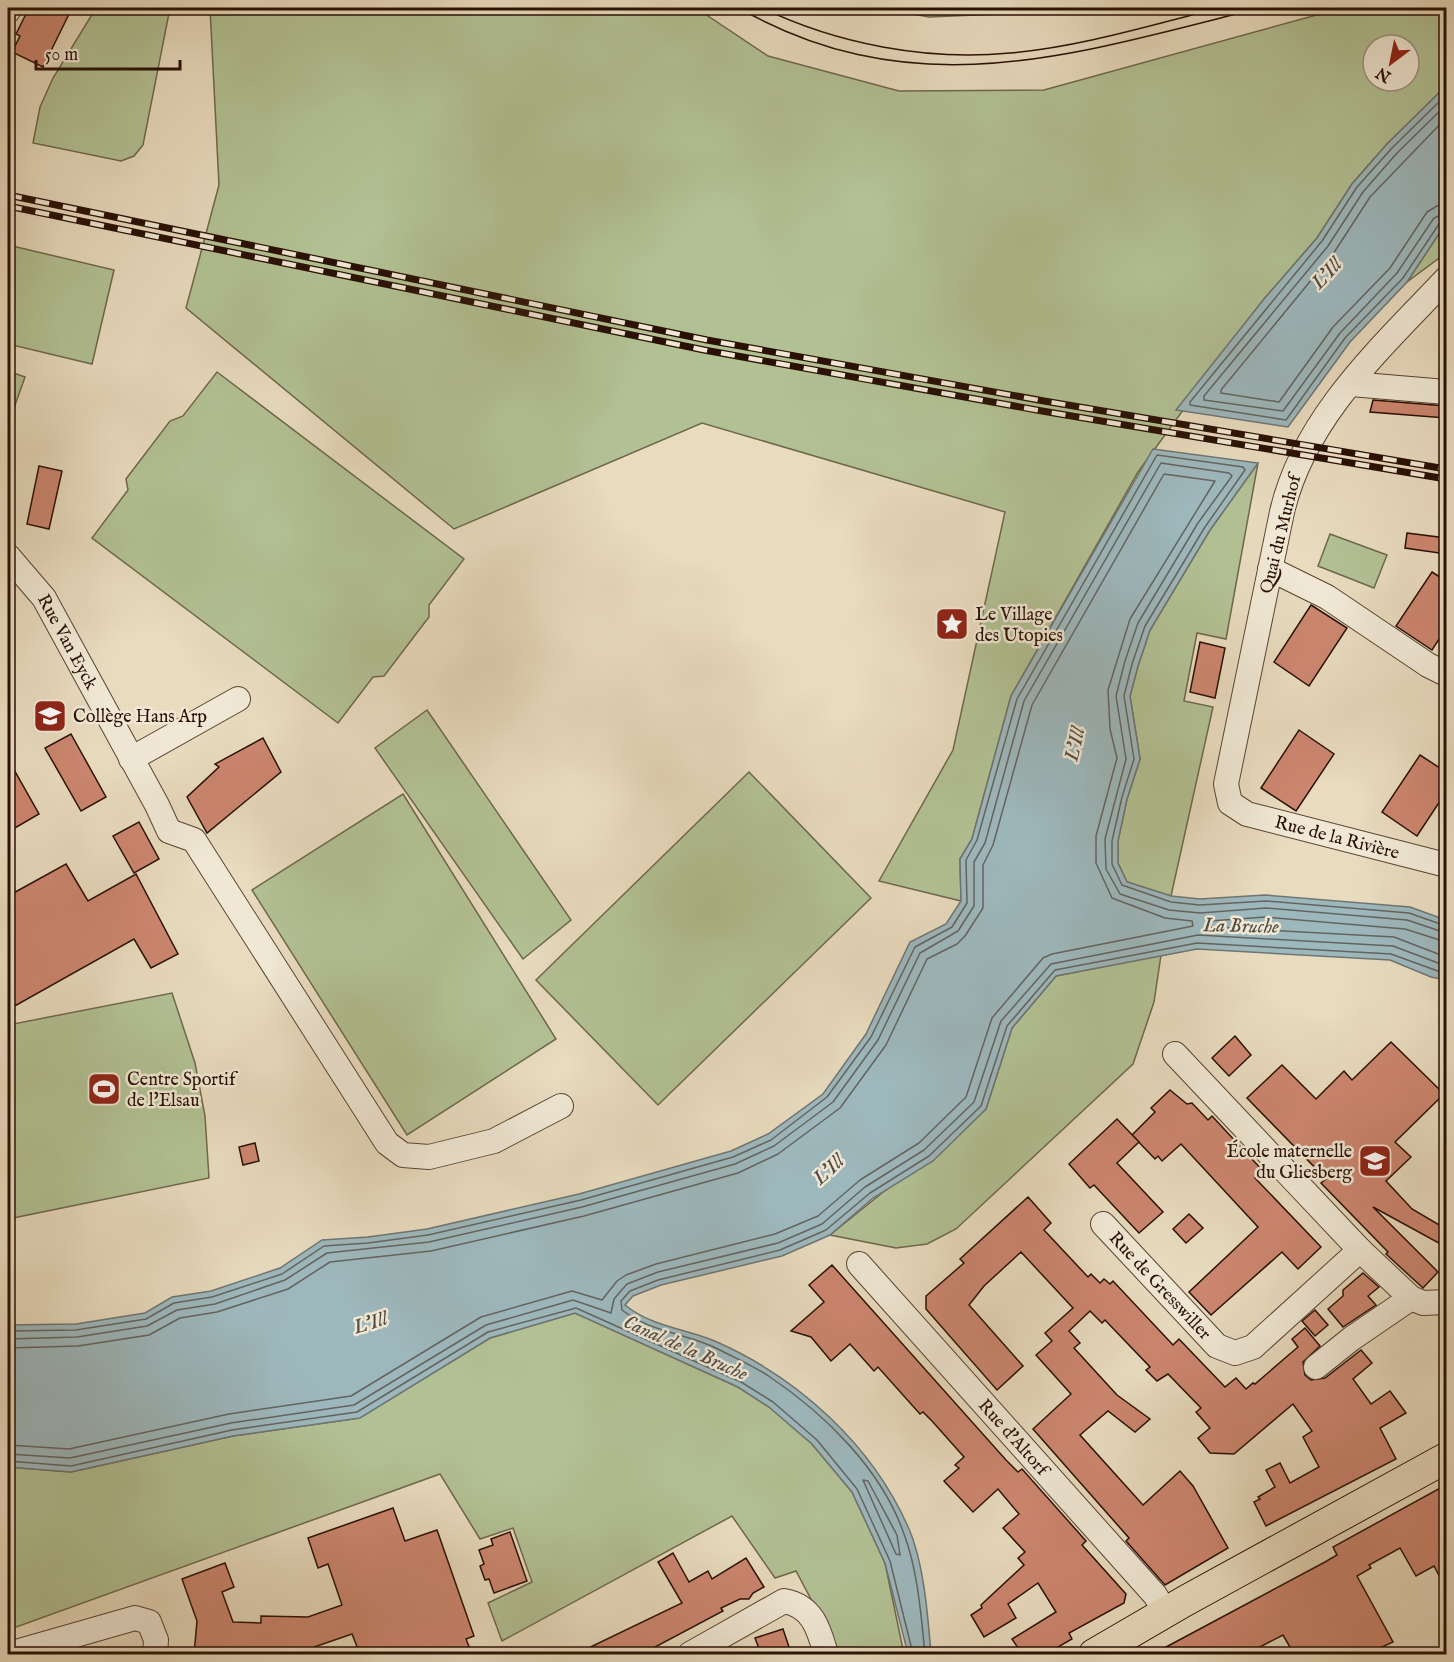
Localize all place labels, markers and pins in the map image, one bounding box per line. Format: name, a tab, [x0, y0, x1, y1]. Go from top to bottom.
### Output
place label: Le Village des Utopies	[975, 604, 1063, 648]
place icon: Le Village des Utopies	[934, 606, 970, 642]
school or university icon: Collège Hans Arp	[32, 698, 68, 734]
place label: Collège Hans Arp	[73, 706, 207, 729]
place label: Centre Sportif de l'Elsau	[127, 1069, 239, 1113]
sports icon: Centre Sportif de l'Elsau	[86, 1071, 122, 1107]
place label: École maternelle du Gliesberg	[1227, 1139, 1352, 1185]
school or university icon: École maternelle du Gliesberg	[1357, 1143, 1393, 1179]

